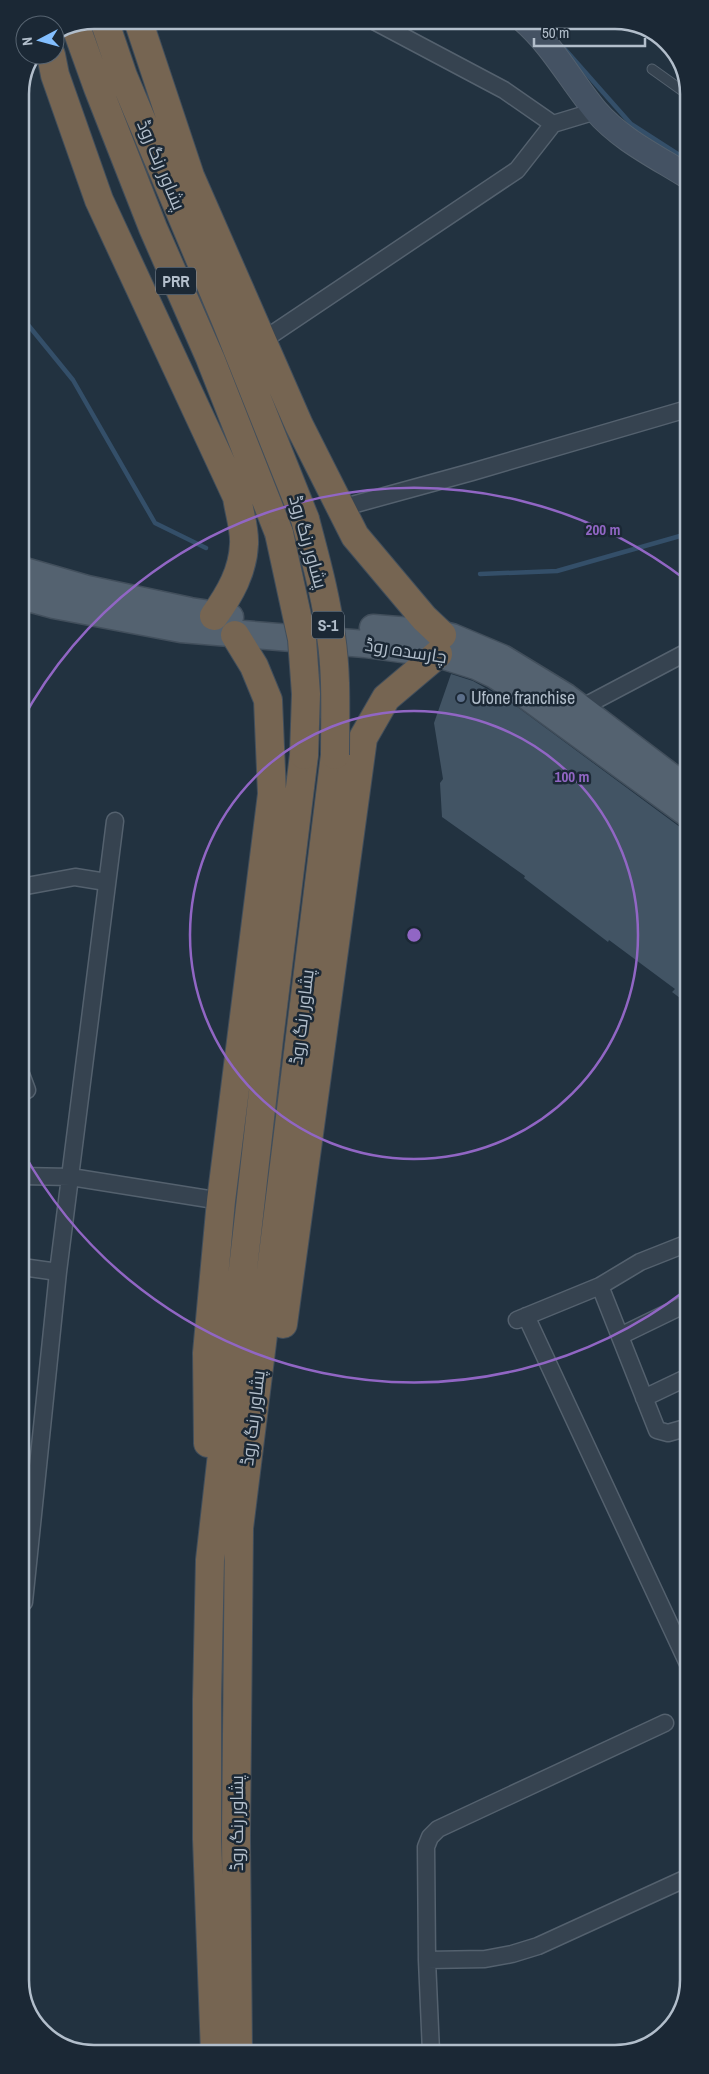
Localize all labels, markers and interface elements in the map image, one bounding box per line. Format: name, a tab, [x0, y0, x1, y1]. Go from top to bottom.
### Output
north arrow	[15, 15, 65, 65]
scale bar	[534, 15, 645, 47]
text: 50 m	[542, 22, 569, 43]
text: N	[18, 36, 36, 46]
street label: پشاور رنگ روڈ	[131, 116, 192, 214]
road number: PRR	[156, 268, 196, 294]
street label: پشاور رنگ روڈ	[283, 492, 334, 592]
text: 200 m	[586, 519, 620, 540]
road number: S-1	[312, 612, 344, 638]
street label: چارسدہ روڈ	[363, 632, 449, 669]
place label: Ufone franchise	[471, 685, 575, 710]
marker: Ufone franchise	[455, 692, 467, 704]
text: 100 m	[555, 766, 589, 787]
centre of rings	[405, 926, 423, 944]
street label: پشاور رنگ روڈ	[283, 968, 320, 1066]
street label: پشاور رنگ روڈ	[234, 1369, 271, 1467]
street label: پشاور رنگ روڈ	[224, 1775, 249, 1871]

